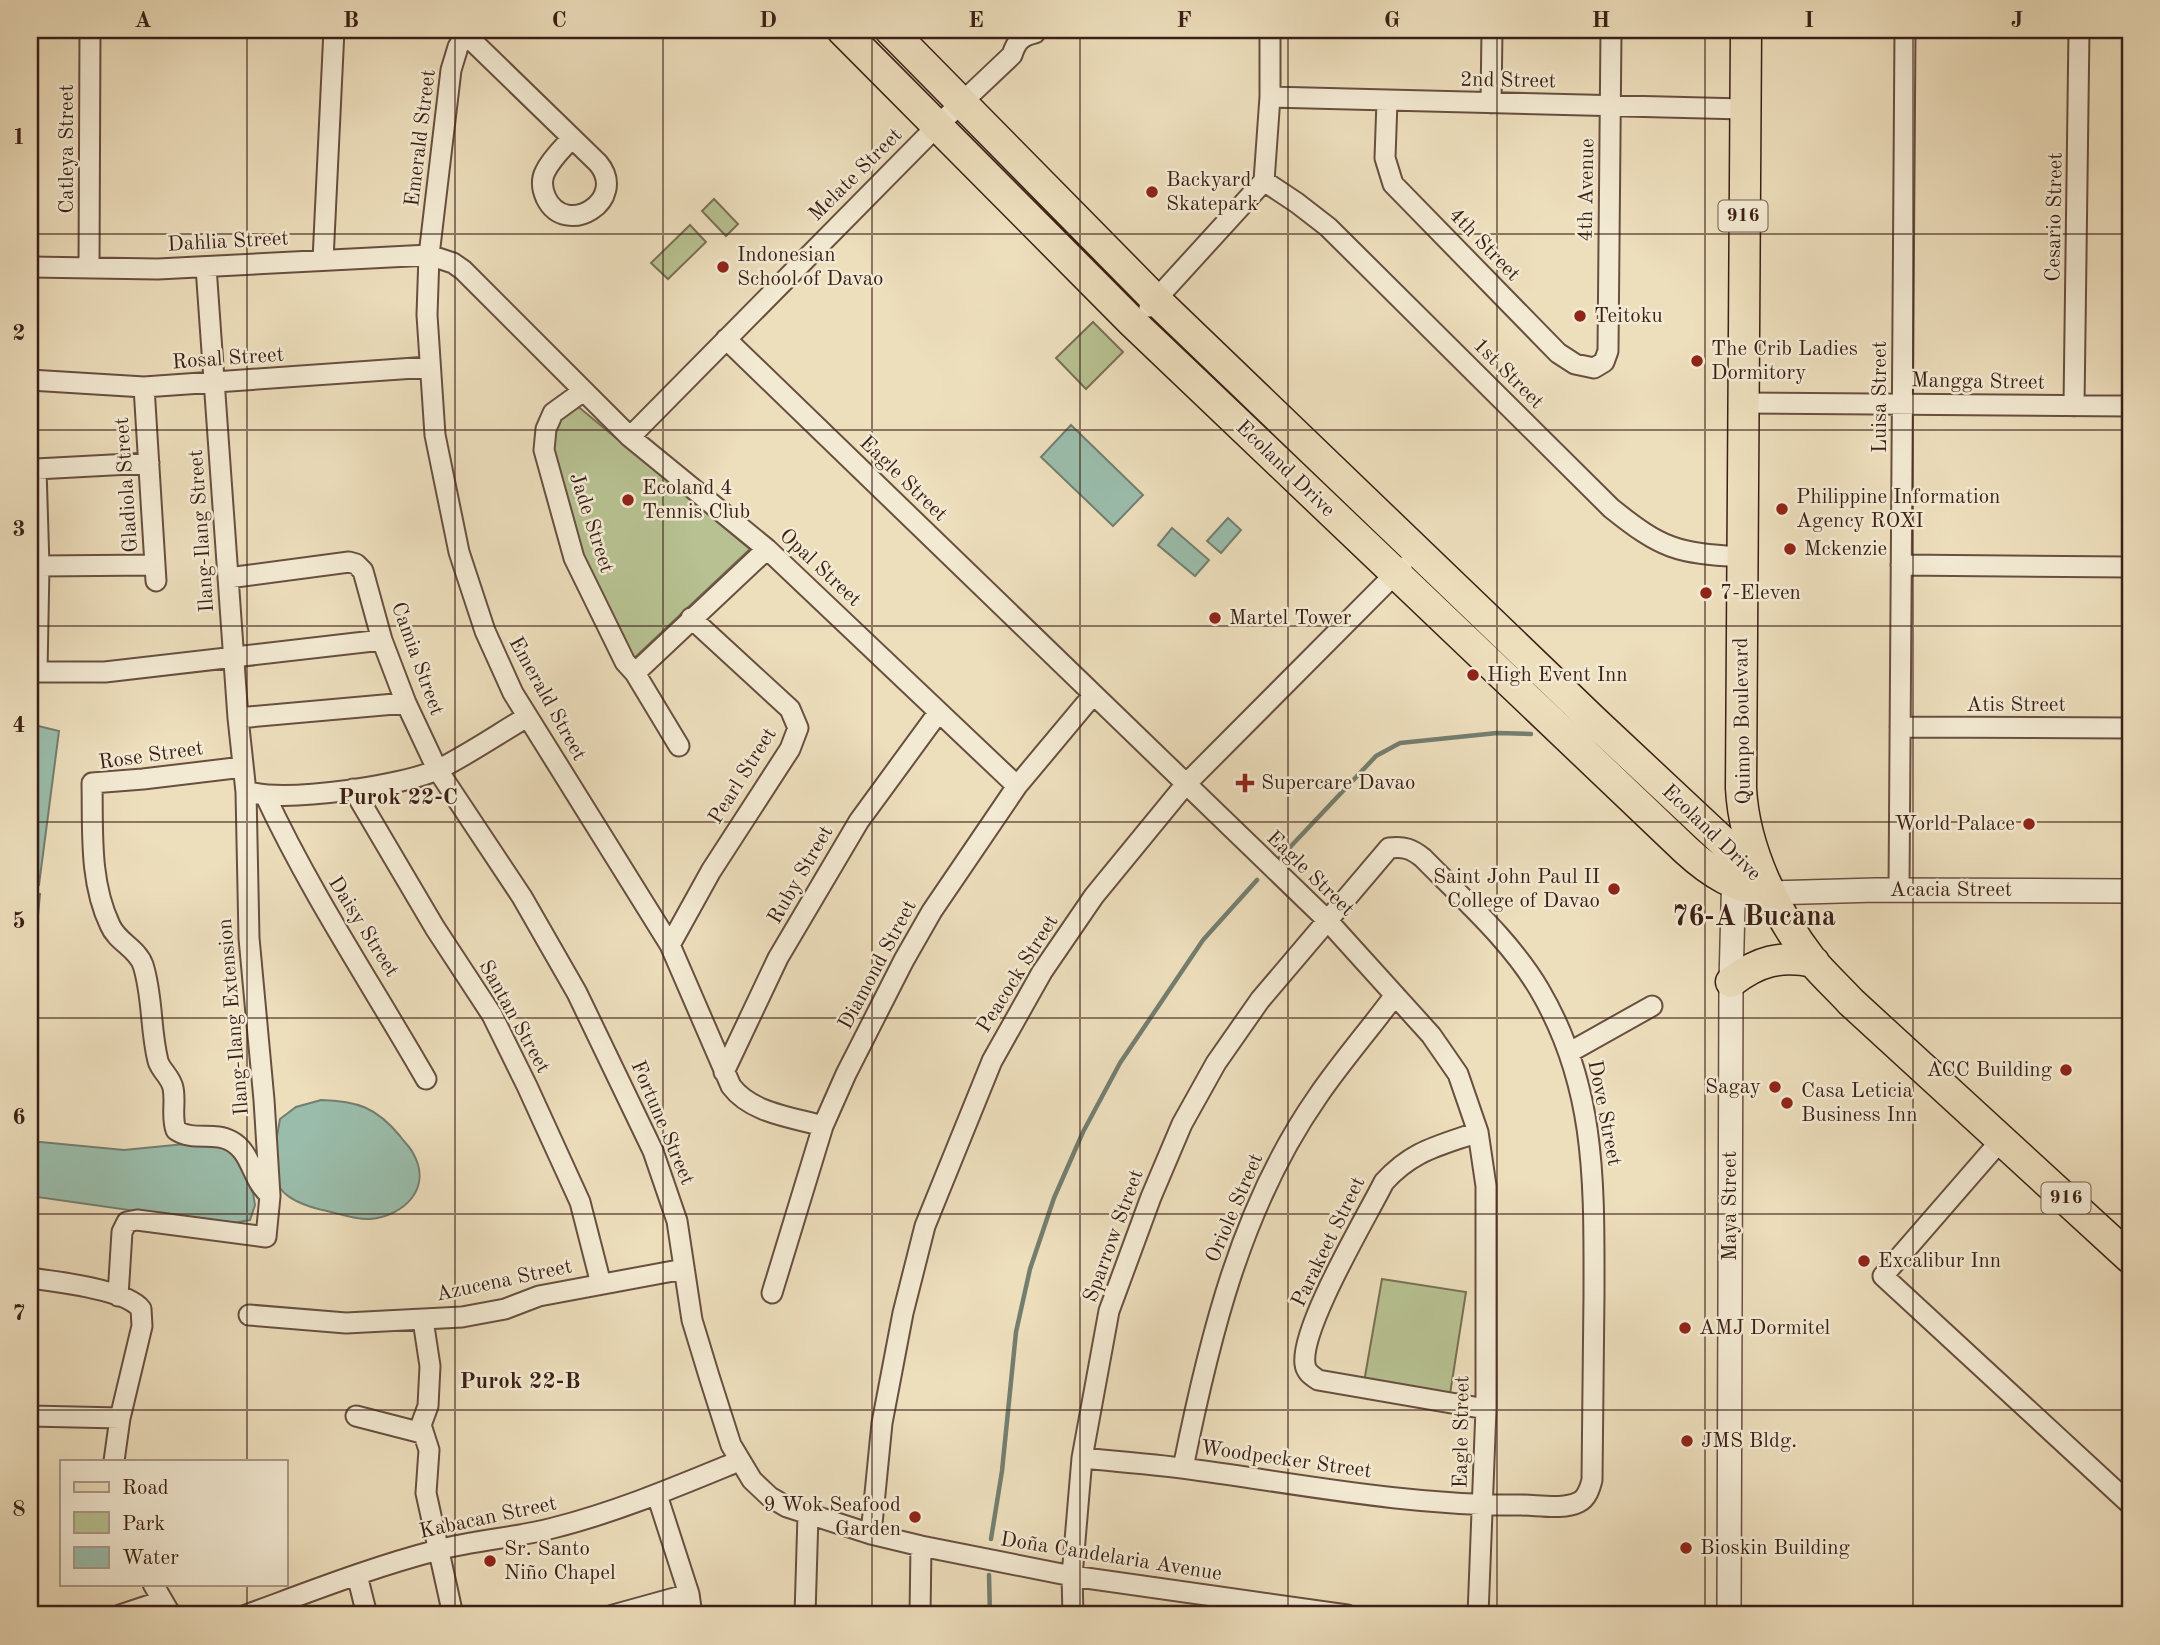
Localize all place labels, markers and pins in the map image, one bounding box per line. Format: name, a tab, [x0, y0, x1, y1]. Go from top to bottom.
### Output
place label: Backyard Skatepark	[1166, 170, 1258, 215]
marker: Backyard Skatepark	[1144, 184, 1160, 200]
place label: Indonesian School of Davao	[737, 245, 884, 290]
marker: Indonesian School of Davao	[715, 259, 731, 275]
place label: Teitoku	[1594, 306, 1663, 327]
marker: Teitoku	[1572, 308, 1588, 324]
place label: The Crib Ladies Dormitory	[1711, 339, 1858, 384]
marker: The Crib Ladies Dormitory	[1689, 353, 1705, 369]
place label: Ecoland 4 Tennis Club	[642, 478, 750, 523]
place label: Philippine Information Agency ROXI	[1796, 487, 2000, 532]
marker: Ecoland 4 Tennis Club	[620, 492, 636, 508]
marker: Philippine Information Agency ROXI	[1774, 501, 1790, 517]
place label: Mckenzie	[1804, 539, 1887, 560]
marker: Mckenzie	[1782, 541, 1798, 557]
place label: 7-Eleven	[1720, 583, 1801, 604]
marker: 7-Eleven	[1698, 585, 1714, 601]
place label: Martel Tower	[1229, 608, 1352, 629]
marker: Martel Tower	[1207, 610, 1223, 626]
place label: High Event Inn	[1487, 665, 1628, 686]
marker: High Event Inn	[1465, 667, 1481, 683]
marker: Supercare Davao	[1235, 773, 1255, 793]
place label: Supercare Davao	[1261, 773, 1415, 794]
place label: World Palace	[1894, 814, 2015, 835]
marker: World Palace	[2021, 816, 2037, 832]
place label: Saint John Paul II College of Davao	[1433, 867, 1600, 912]
marker: Saint John Paul II College of Davao	[1606, 881, 1622, 897]
place label: ACC Building	[1927, 1060, 2053, 1081]
marker: ACC Building	[2058, 1062, 2074, 1078]
place label: Sagay	[1705, 1077, 1761, 1098]
marker: Sagay	[1767, 1079, 1783, 1095]
place label: Casa Leticia Business Inn	[1801, 1081, 1918, 1126]
marker: Casa Leticia Business Inn	[1779, 1095, 1795, 1111]
place label: Excalibur Inn	[1878, 1251, 2001, 1272]
marker: Excalibur Inn	[1856, 1253, 1872, 1269]
place label: AMJ Dormitel	[1699, 1318, 1831, 1339]
marker: AMJ Dormitel	[1677, 1320, 1693, 1336]
place label: JMS Bldg.	[1701, 1431, 1797, 1452]
marker: JMS Bldg.	[1679, 1433, 1695, 1449]
place label: 9 Wok Seafood Garden	[764, 1495, 901, 1540]
marker: 9 Wok Seafood Garden	[907, 1509, 923, 1525]
place label: Bioskin Building	[1700, 1538, 1851, 1559]
place label: Sr. Santo Niño Chapel	[504, 1539, 616, 1584]
marker: Bioskin Building	[1678, 1540, 1694, 1556]
marker: Sr. Santo Niño Chapel	[482, 1553, 498, 1569]

